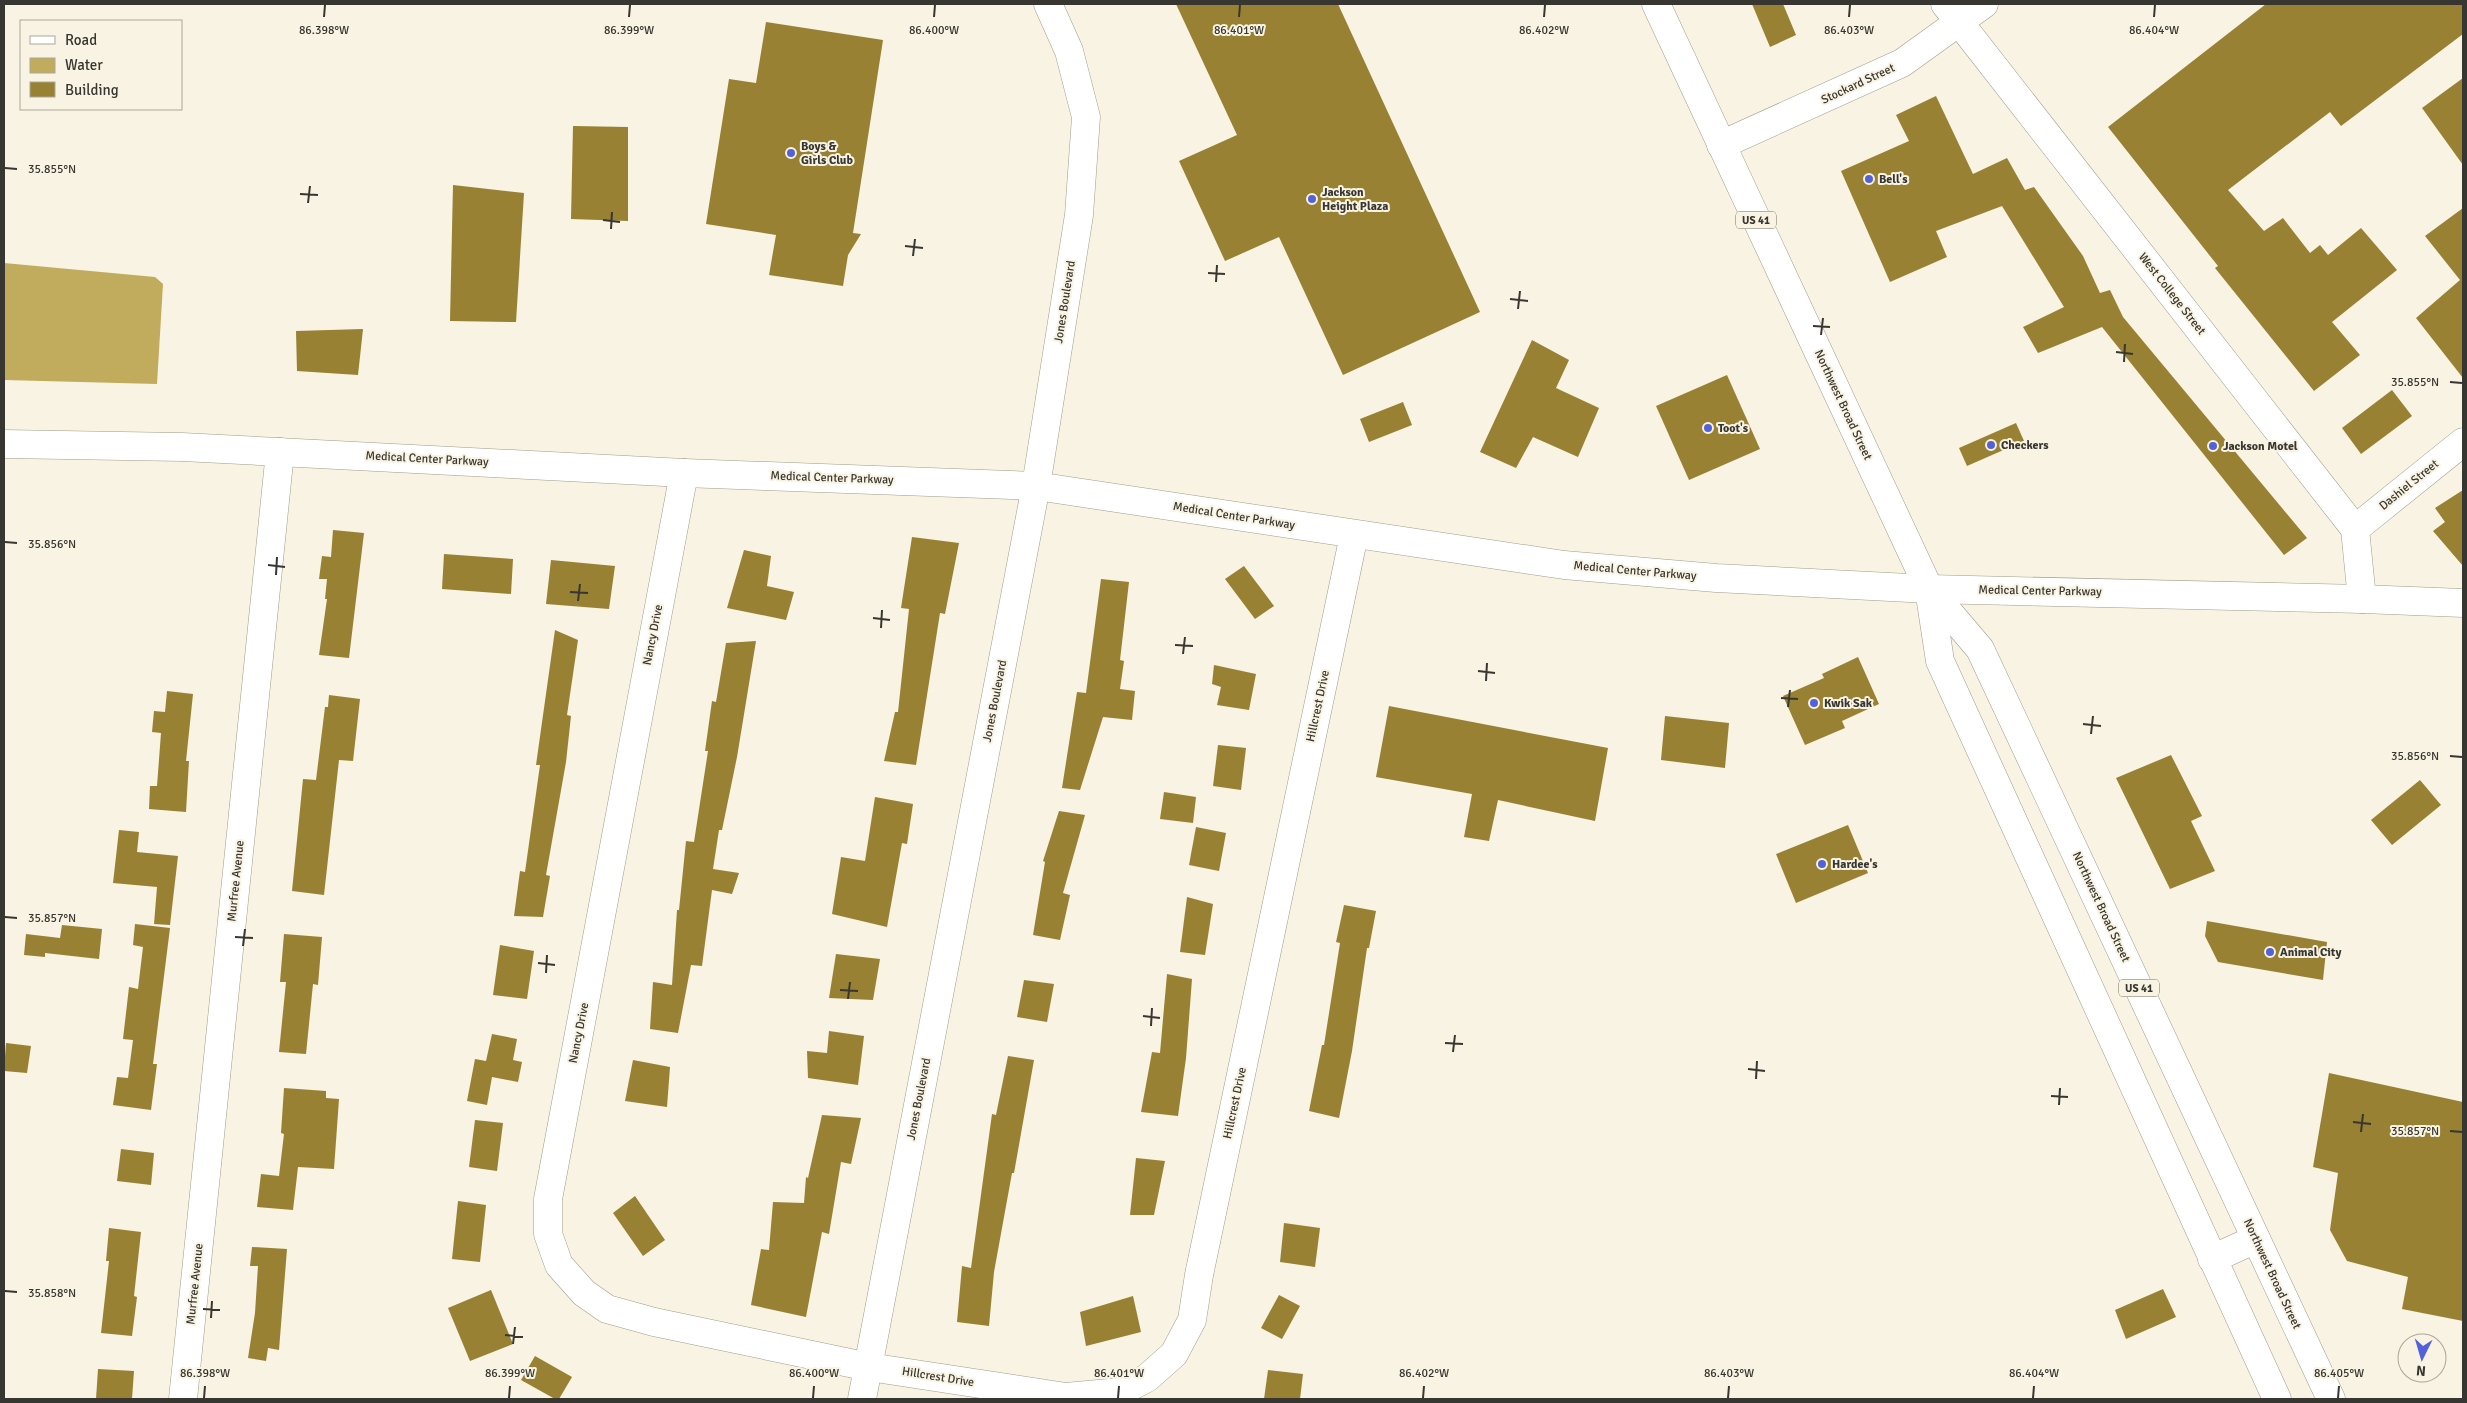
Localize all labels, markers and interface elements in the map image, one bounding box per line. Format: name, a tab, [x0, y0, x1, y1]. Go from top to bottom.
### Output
legend	[20, 20, 182, 110]
text: 86.398°W	[299, 23, 349, 38]
text: 86.399°W	[604, 23, 654, 38]
text: 86.400°W	[909, 23, 959, 38]
text: 86.401°W	[1214, 23, 1264, 38]
text: 86.402°W	[1519, 23, 1569, 38]
text: 86.403°W	[1824, 23, 1874, 38]
text: 86.404°W	[2129, 23, 2179, 38]
text: Road	[65, 31, 97, 49]
text: Water	[65, 56, 103, 74]
street label: Stockard Street	[1819, 60, 1897, 108]
text: Building	[65, 81, 119, 99]
place label: Boys & Girls Club	[801, 139, 853, 168]
marker: Boys & Girls Club	[785, 147, 797, 159]
text: 35.855°N	[28, 162, 76, 177]
place label: Bell's	[1879, 172, 1908, 187]
marker: Bell's	[1863, 173, 1875, 185]
place label: Jackson Height Plaza	[1322, 185, 1388, 214]
marker: Jackson Height Plaza	[1306, 193, 1318, 205]
road number: US 41	[1736, 212, 1776, 228]
street label: West College Street	[2135, 250, 2209, 338]
street label: Jones Boulevard	[1051, 260, 1079, 344]
street label: Northwest Broad Street	[1811, 347, 1875, 463]
text: 35.855°N	[2391, 375, 2439, 390]
place label: Toot's	[1718, 421, 1749, 436]
marker: Toot's	[1702, 422, 1714, 434]
place label: Checkers	[2001, 438, 2049, 453]
marker: Checkers	[1985, 439, 1997, 451]
place label: Jackson Motel	[2223, 439, 2298, 454]
marker: Jackson Motel	[2207, 440, 2219, 452]
street label: Medical Center Parkway	[365, 448, 489, 470]
street label: Dashiel Street	[2376, 456, 2442, 514]
street label: Medical Center Parkway	[770, 468, 894, 488]
street label: Medical Center Parkway	[1172, 499, 1296, 533]
text: 35.856°N	[28, 537, 76, 552]
street label: Medical Center Parkway	[1573, 558, 1697, 584]
street label: Medical Center Parkway	[1978, 582, 2102, 600]
street label: Nancy Drive	[640, 603, 666, 667]
street label: Jones Boulevard	[980, 659, 1010, 743]
street label: Hillcrest Drive	[1303, 669, 1333, 743]
place label: Kwik Sak	[1824, 696, 1873, 711]
marker: Kwik Sak	[1808, 697, 1820, 709]
text: 35.856°N	[2391, 749, 2439, 764]
street label: Murfree Avenue	[224, 840, 248, 922]
street label: Northwest Broad Street	[2069, 849, 2133, 965]
place label: Hardee's	[1832, 857, 1878, 872]
marker: Hardee's	[1816, 858, 1828, 870]
text: 35.857°N	[28, 911, 76, 926]
place label: Animal City	[2280, 945, 2342, 960]
marker: Animal City	[2264, 946, 2276, 958]
road number: US 41	[2119, 980, 2159, 996]
street label: Nancy Drive	[566, 1001, 592, 1065]
street label: Jones Boulevard	[904, 1057, 934, 1141]
street label: Hillcrest Drive	[1220, 1066, 1250, 1140]
text: 35.857°N	[2391, 1124, 2439, 1139]
street label: Northwest Broad Street	[2240, 1216, 2304, 1332]
street label: Murfree Avenue	[183, 1243, 207, 1325]
text: 35.858°N	[28, 1286, 76, 1301]
north arrow	[2397, 1333, 2447, 1383]
text: N	[2415, 1362, 2427, 1379]
street label: Hillcrest Drive	[901, 1364, 975, 1390]
text: 86.398°W	[180, 1366, 230, 1381]
text: 86.399°W	[485, 1366, 535, 1381]
text: 86.400°W	[789, 1366, 839, 1381]
text: 86.401°W	[1094, 1366, 1144, 1381]
text: 86.402°W	[1399, 1366, 1449, 1381]
text: 86.403°W	[1704, 1366, 1754, 1381]
text: 86.404°W	[2009, 1366, 2059, 1381]
text: 86.405°W	[2314, 1366, 2364, 1381]

